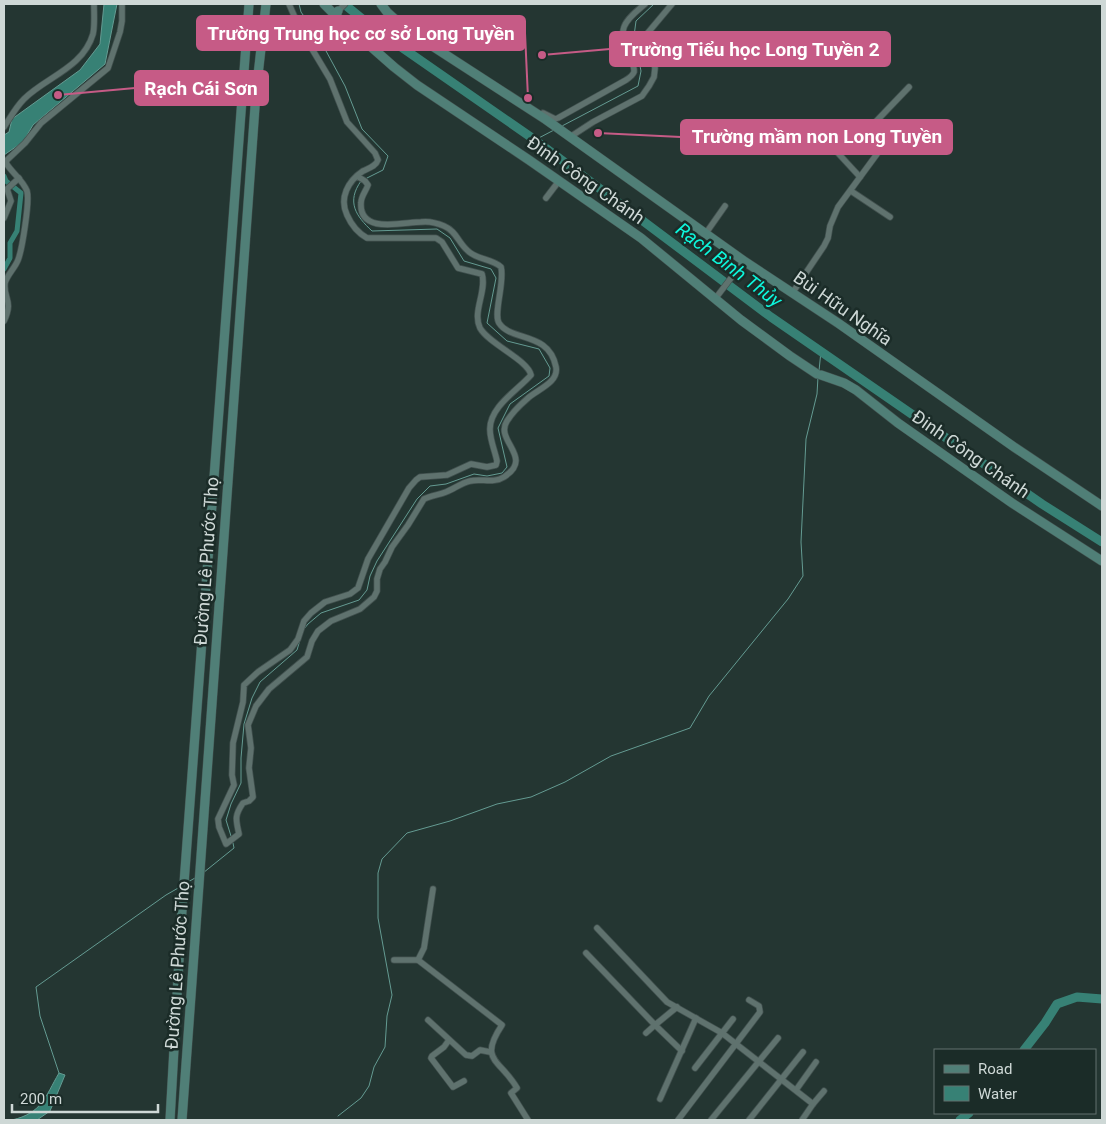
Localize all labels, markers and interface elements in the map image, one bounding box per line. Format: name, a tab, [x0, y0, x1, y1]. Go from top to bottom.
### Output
callout: Trường Trung học cơ sở Long Tuyền	[197, 16, 525, 50]
text: Trường Trung học cơ sở Long Tuyền	[207, 22, 515, 45]
callout: Trường Tiểu học Long Tuyền 2	[610, 32, 890, 66]
text: Trường Tiểu học Long Tuyền 2	[620, 38, 880, 61]
callout: Rạch Cái Sơn	[135, 71, 268, 105]
text: Rạch Cái Sơn	[144, 77, 258, 100]
callout: Trường mầm non Long Tuyền	[681, 120, 952, 154]
text: Trường mầm non Long Tuyền	[692, 125, 942, 148]
street label: Đinh Công Chánh	[523, 132, 649, 228]
water label: Rạch Bình Thủy	[672, 218, 787, 313]
street label: Bùi Hữu Nghĩa	[790, 266, 896, 350]
street label: Đinh Công Chánh	[908, 406, 1034, 502]
street label: Đường Lê Phước Thọ	[190, 476, 222, 646]
street label: Đường Lê Phước Thọ	[161, 880, 193, 1050]
legend	[934, 1049, 1096, 1114]
text: Road	[978, 1060, 1012, 1078]
scale bar	[12, 1082, 159, 1114]
text: Water	[978, 1085, 1017, 1103]
text: 200 m	[20, 1090, 62, 1108]

